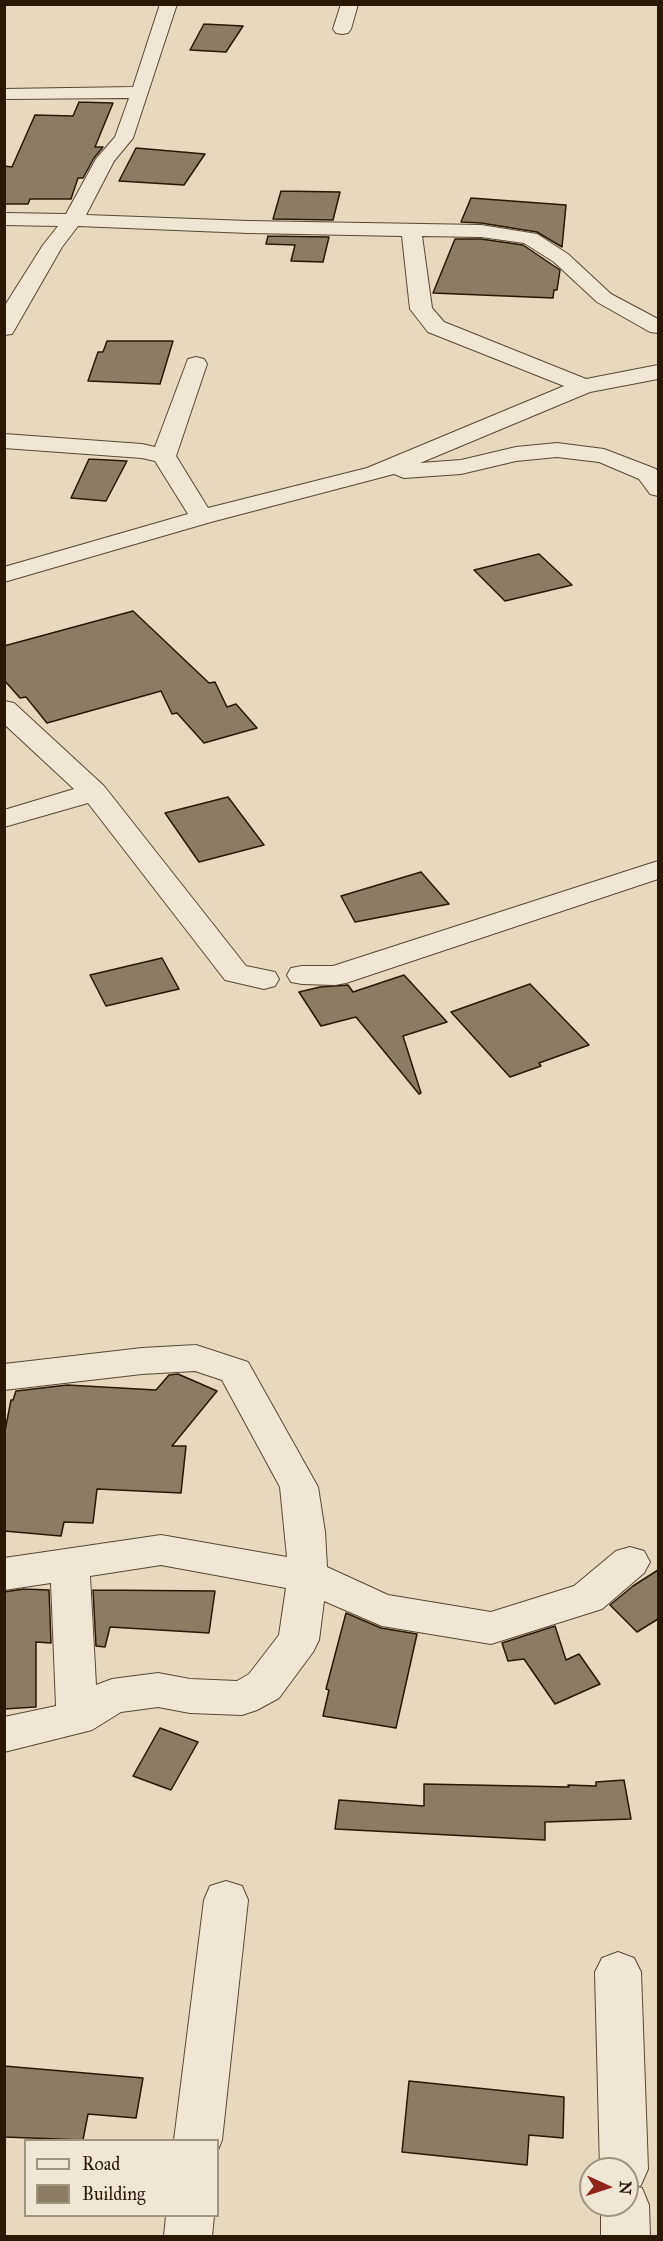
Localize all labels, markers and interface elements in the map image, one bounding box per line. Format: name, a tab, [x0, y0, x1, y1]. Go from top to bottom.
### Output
legend	[24, 2139, 219, 2217]
text: Road	[82, 2153, 120, 2175]
north arrow	[579, 2157, 639, 2217]
text: N	[616, 2181, 635, 2195]
text: Building	[82, 2183, 145, 2205]

